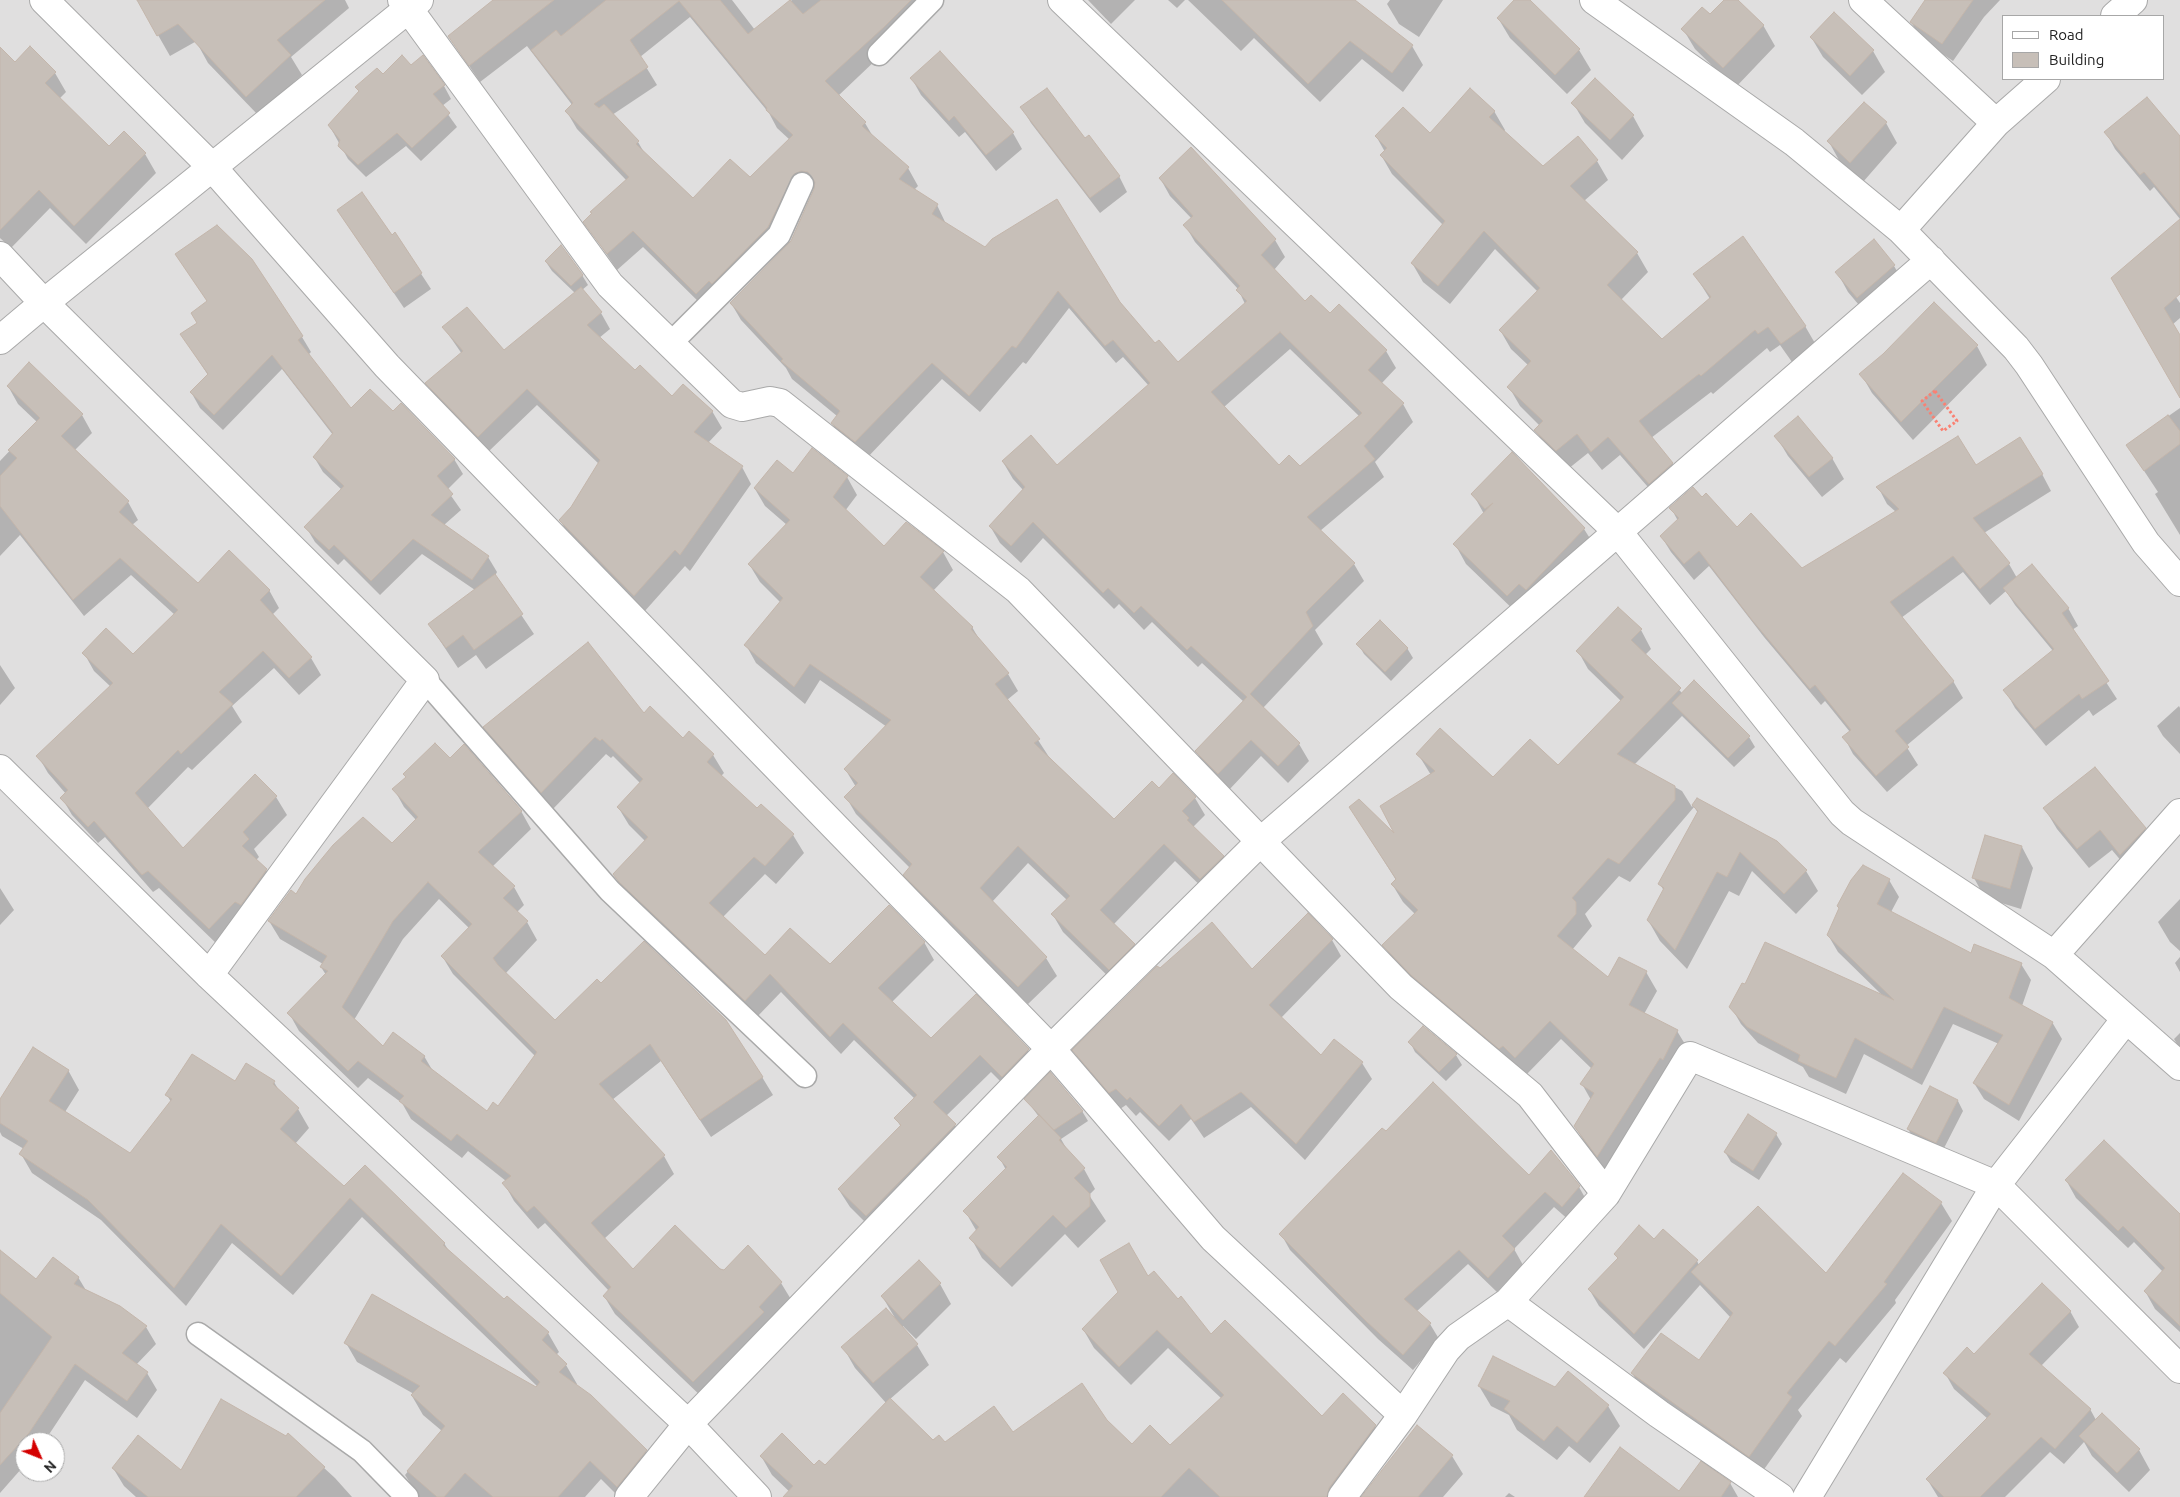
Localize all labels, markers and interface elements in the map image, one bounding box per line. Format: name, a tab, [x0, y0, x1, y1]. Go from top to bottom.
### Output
legend	[2002, 15, 2165, 80]
text: Road	[2049, 26, 2084, 43]
text: Building	[2049, 51, 2104, 68]
north arrow	[15, 1432, 65, 1482]
text: N	[41, 1457, 59, 1476]

